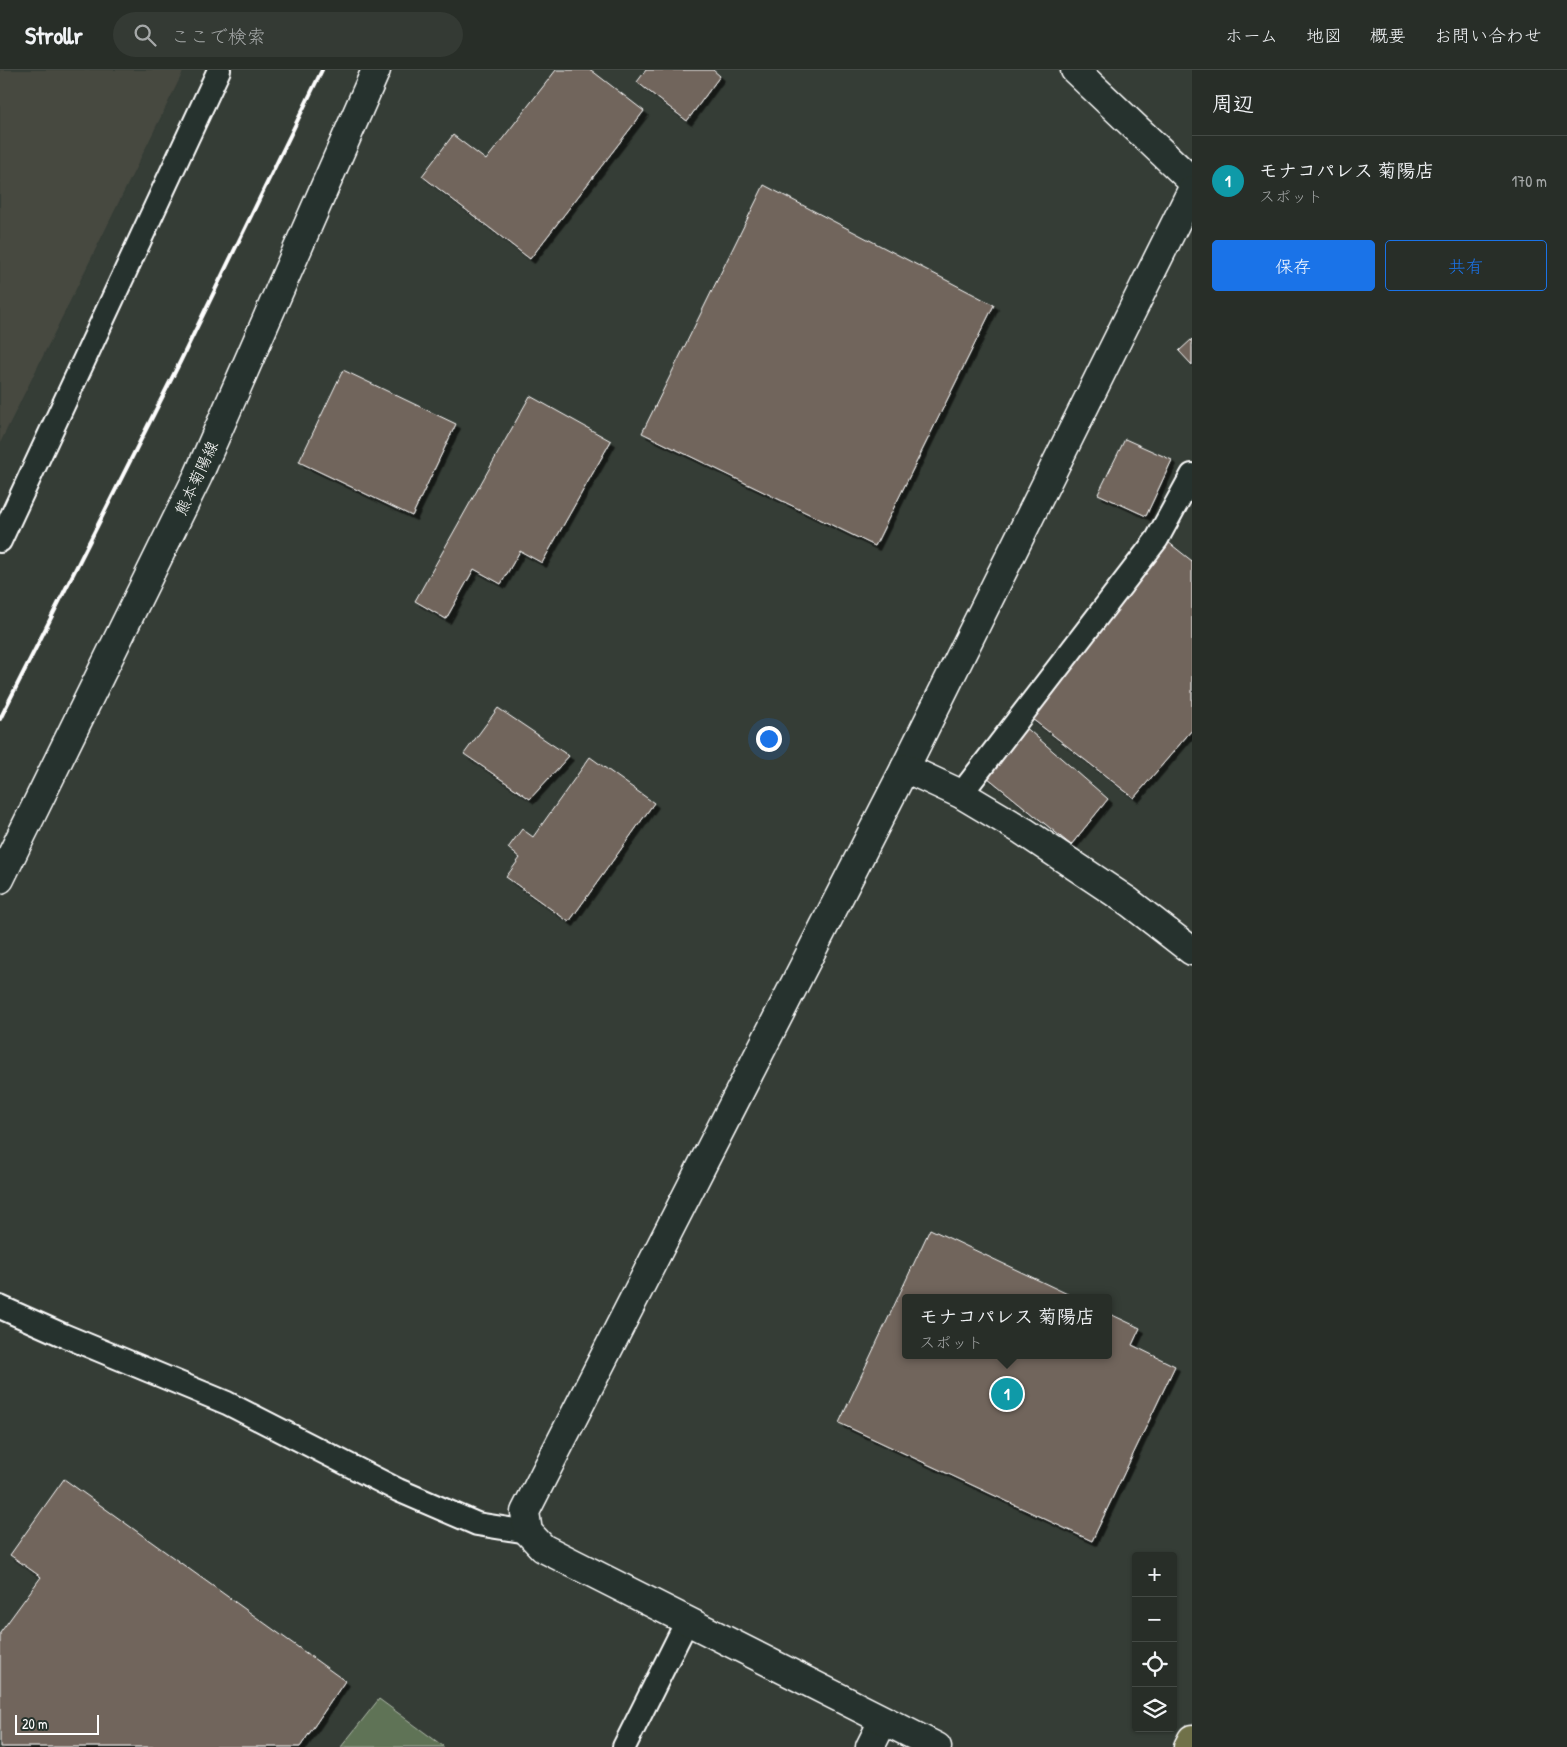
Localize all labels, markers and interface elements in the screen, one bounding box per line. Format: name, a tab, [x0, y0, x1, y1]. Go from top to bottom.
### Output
search box	[113, 12, 463, 57]
text: Strollr	[25, 19, 83, 51]
icon: search	[131, 21, 159, 49]
text: ここで検索	[171, 23, 266, 49]
text: ホーム	[1225, 23, 1278, 48]
text: 地図	[1306, 23, 1342, 48]
text: 概要	[1370, 23, 1406, 48]
text: お問い合わせ	[1434, 23, 1542, 48]
text: 周辺	[1212, 89, 1254, 118]
text: モナコパレス 菊陽店	[1259, 157, 1434, 183]
text: 1	[1225, 170, 1231, 192]
text: 170 m	[1512, 170, 1547, 192]
text: スポット	[1259, 185, 1323, 207]
button: 保存	[1212, 240, 1375, 291]
button: 共有	[1385, 240, 1547, 291]
street label: 熊本菊陽線	[169, 437, 223, 519]
your location	[756, 726, 782, 752]
popup	[902, 1294, 1112, 1359]
text: モナコパレス 菊陽店	[919, 1303, 1095, 1329]
text: スポット	[919, 1331, 983, 1353]
pin: 1	[991, 1375, 1023, 1413]
map controls	[1132, 1552, 1177, 1732]
button: +	[1132, 1552, 1177, 1597]
button: −	[1132, 1597, 1177, 1642]
button: locate	[1132, 1642, 1177, 1687]
button: layers	[1132, 1687, 1177, 1732]
scale bar	[15, 1712, 99, 1735]
text: 20 m	[22, 1714, 48, 1733]

